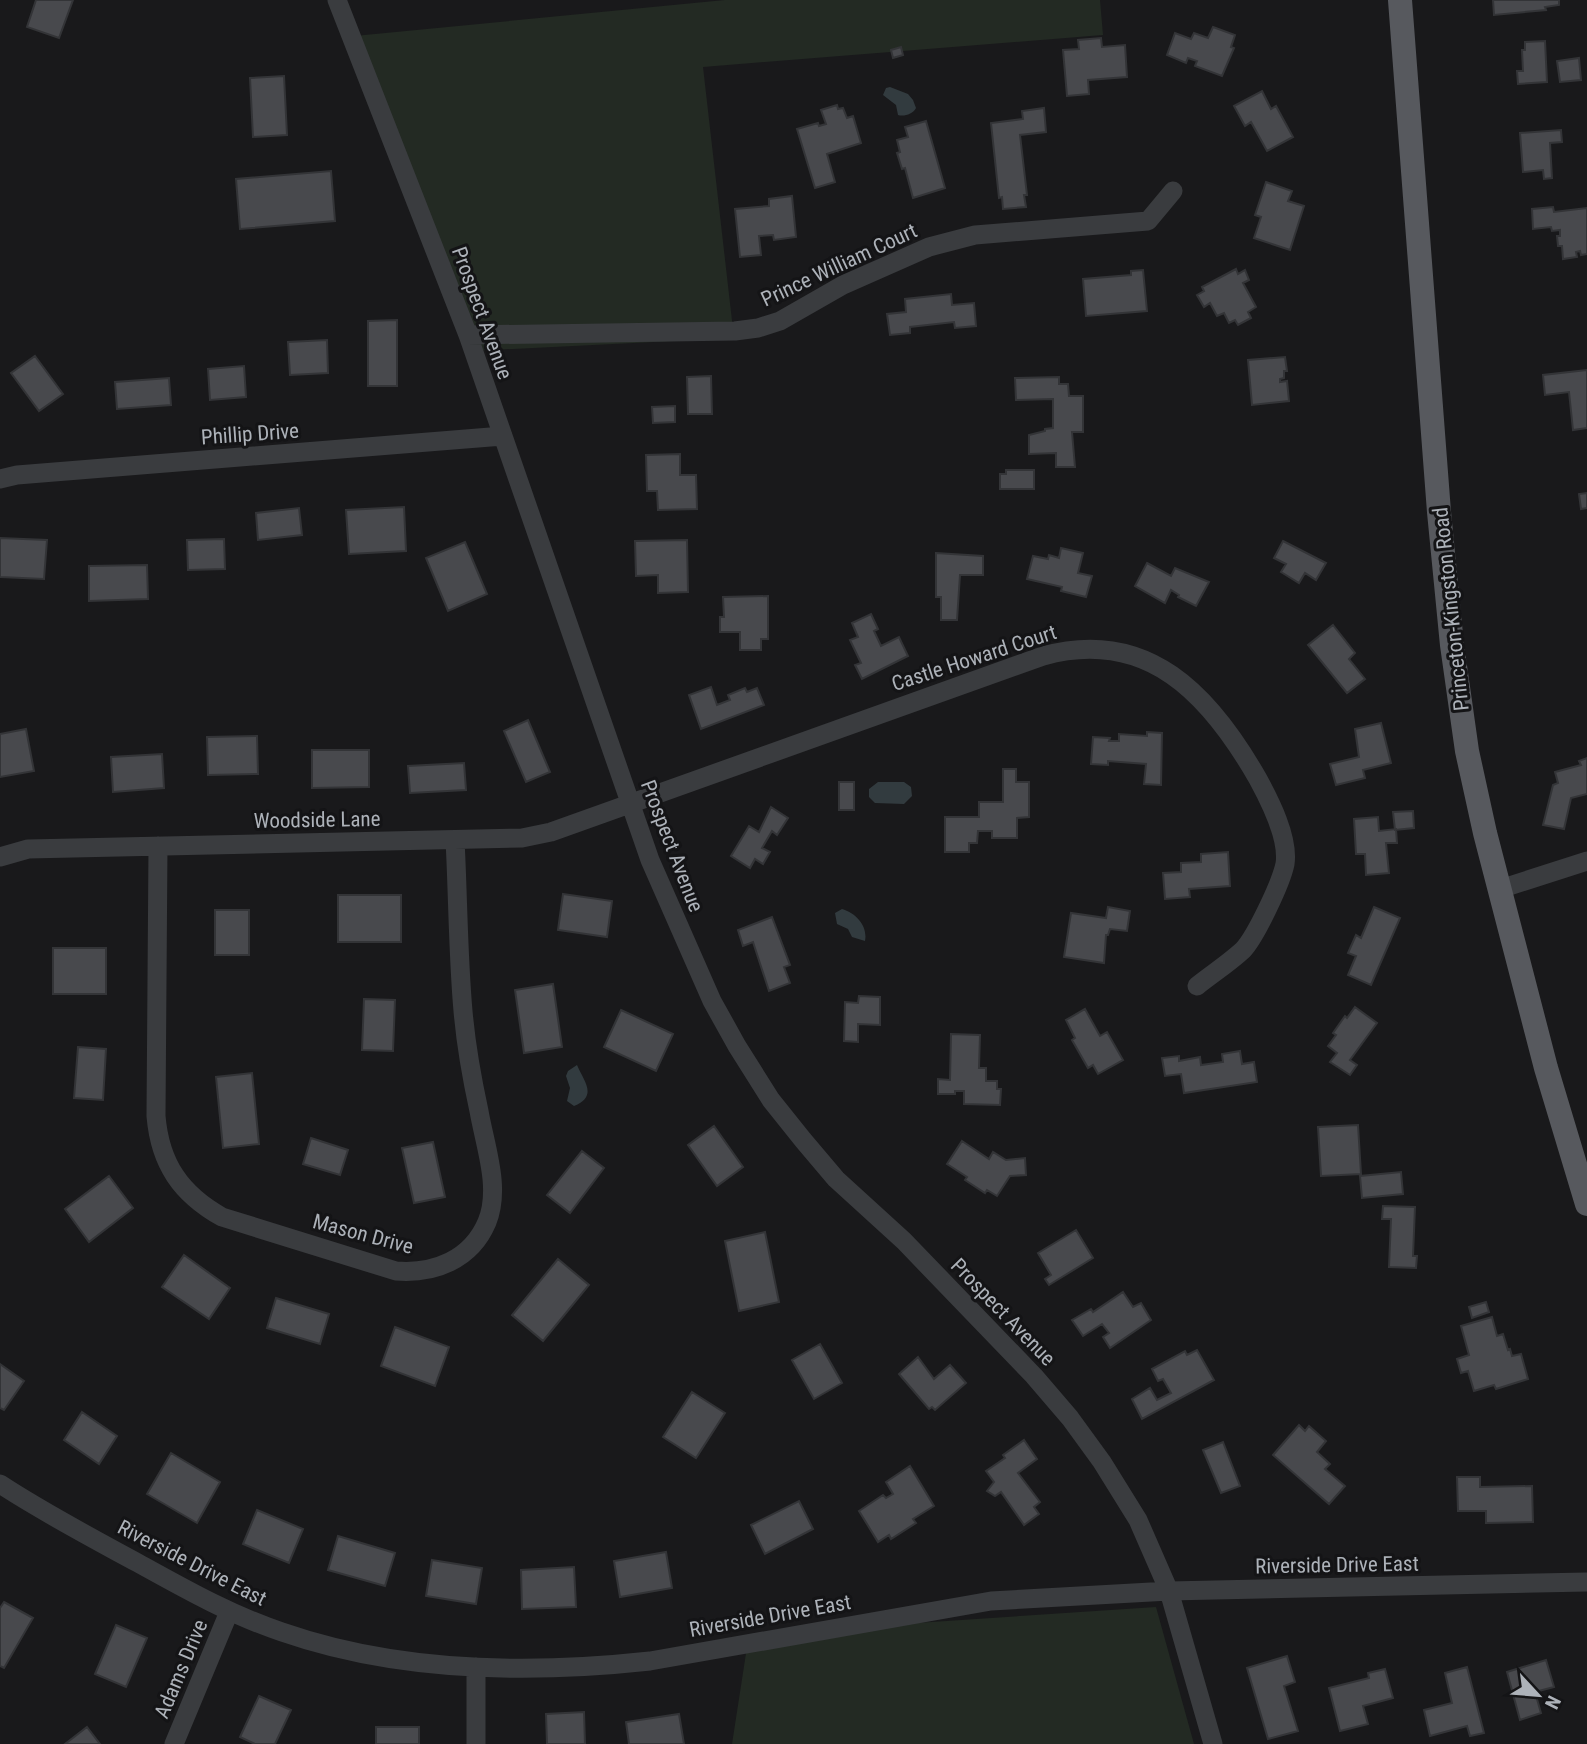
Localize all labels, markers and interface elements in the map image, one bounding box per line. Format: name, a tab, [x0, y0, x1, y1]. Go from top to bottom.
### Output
street label: Prince William Court	[757, 218, 921, 312]
street label: Prospect Avenue	[447, 243, 517, 383]
street label: Phillip Drive	[200, 419, 300, 449]
street label: Princeton-Kingston Road	[1428, 506, 1474, 712]
street label: Castle Howard Court	[889, 620, 1059, 696]
street label: Prospect Avenue	[636, 777, 708, 915]
street label: Woodside Lane	[253, 807, 381, 833]
street label: Mason Drive	[310, 1209, 416, 1259]
street label: Prospect Avenue	[946, 1254, 1060, 1371]
street label: Riverside Drive East	[114, 1515, 270, 1611]
street label: Riverside Drive East	[1255, 1552, 1419, 1578]
street label: Riverside Drive East	[687, 1590, 853, 1642]
street label: Adams Drive	[149, 1616, 213, 1722]
north arrow	[1503, 1660, 1573, 1730]
text: N	[1540, 1692, 1566, 1713]

